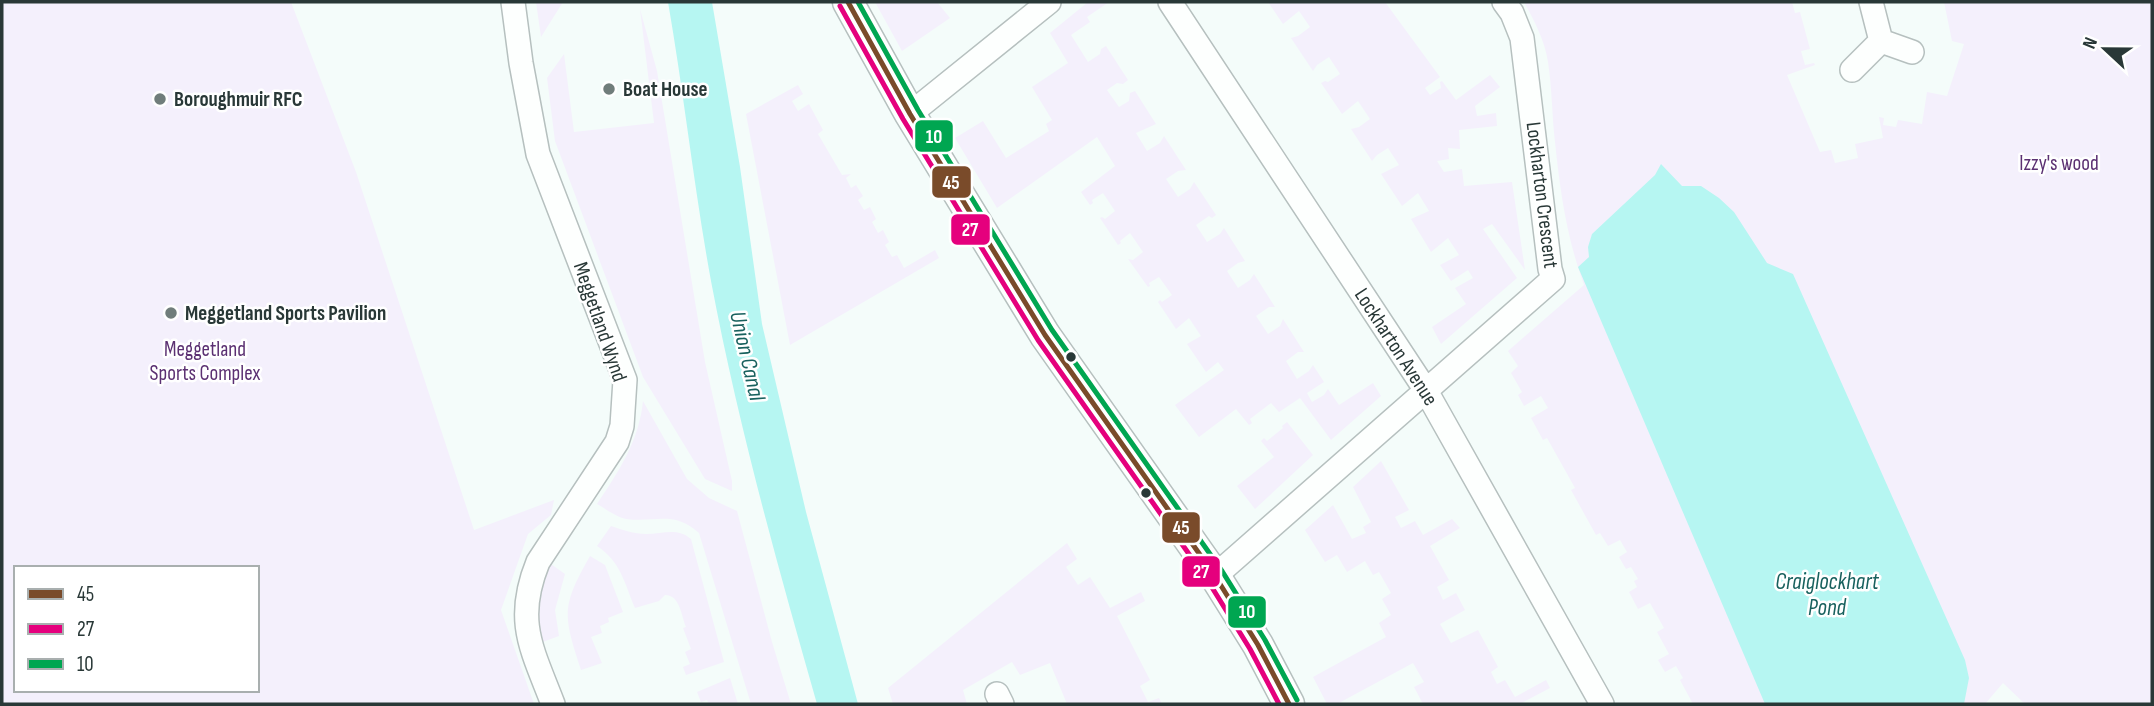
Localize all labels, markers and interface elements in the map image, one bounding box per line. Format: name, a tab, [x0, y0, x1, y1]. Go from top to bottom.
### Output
north arrow	[2070, 14, 2140, 84]
text: N	[2078, 34, 2103, 52]
place label: Boat House	[623, 77, 708, 102]
marker: Boat House	[601, 81, 617, 97]
place label: Boroughmuir RFC	[174, 87, 303, 112]
marker: Boroughmuir RFC	[152, 91, 168, 107]
line badge: 10	[914, 119, 954, 153]
street label: Lockharton Crescent	[1521, 120, 1563, 270]
text: 10	[926, 126, 942, 149]
park label: Izzy's wood	[2019, 151, 2099, 176]
line badge: 45	[931, 165, 972, 199]
text: 45	[942, 172, 960, 195]
line badge: 27	[950, 213, 991, 246]
text: 27	[962, 219, 979, 242]
street label: Meggetland Wynd	[568, 259, 632, 385]
street label: Lockharton Avenue	[1349, 284, 1443, 410]
place label: Meggetland Sports Pavilion	[185, 301, 386, 326]
marker: Meggetland Sports Pavilion	[163, 305, 179, 321]
water label: Union Canal	[723, 309, 771, 404]
park label: Meggetland Sports Complex	[150, 337, 260, 386]
unlabelled marker	[1064, 350, 1078, 364]
unlabelled marker	[1139, 486, 1153, 500]
line badge: 45	[1161, 511, 1201, 544]
text: 45	[1172, 517, 1190, 540]
line badge: 27	[1181, 555, 1221, 588]
text: 27	[1193, 561, 1210, 584]
legend	[14, 566, 259, 692]
water label: Craiglockhart Pond	[1775, 568, 1880, 622]
text: 45	[77, 582, 94, 607]
line badge: 10	[1227, 595, 1267, 629]
text: 10	[1239, 601, 1255, 624]
text: 27	[77, 617, 95, 642]
text: 10	[77, 652, 94, 677]

